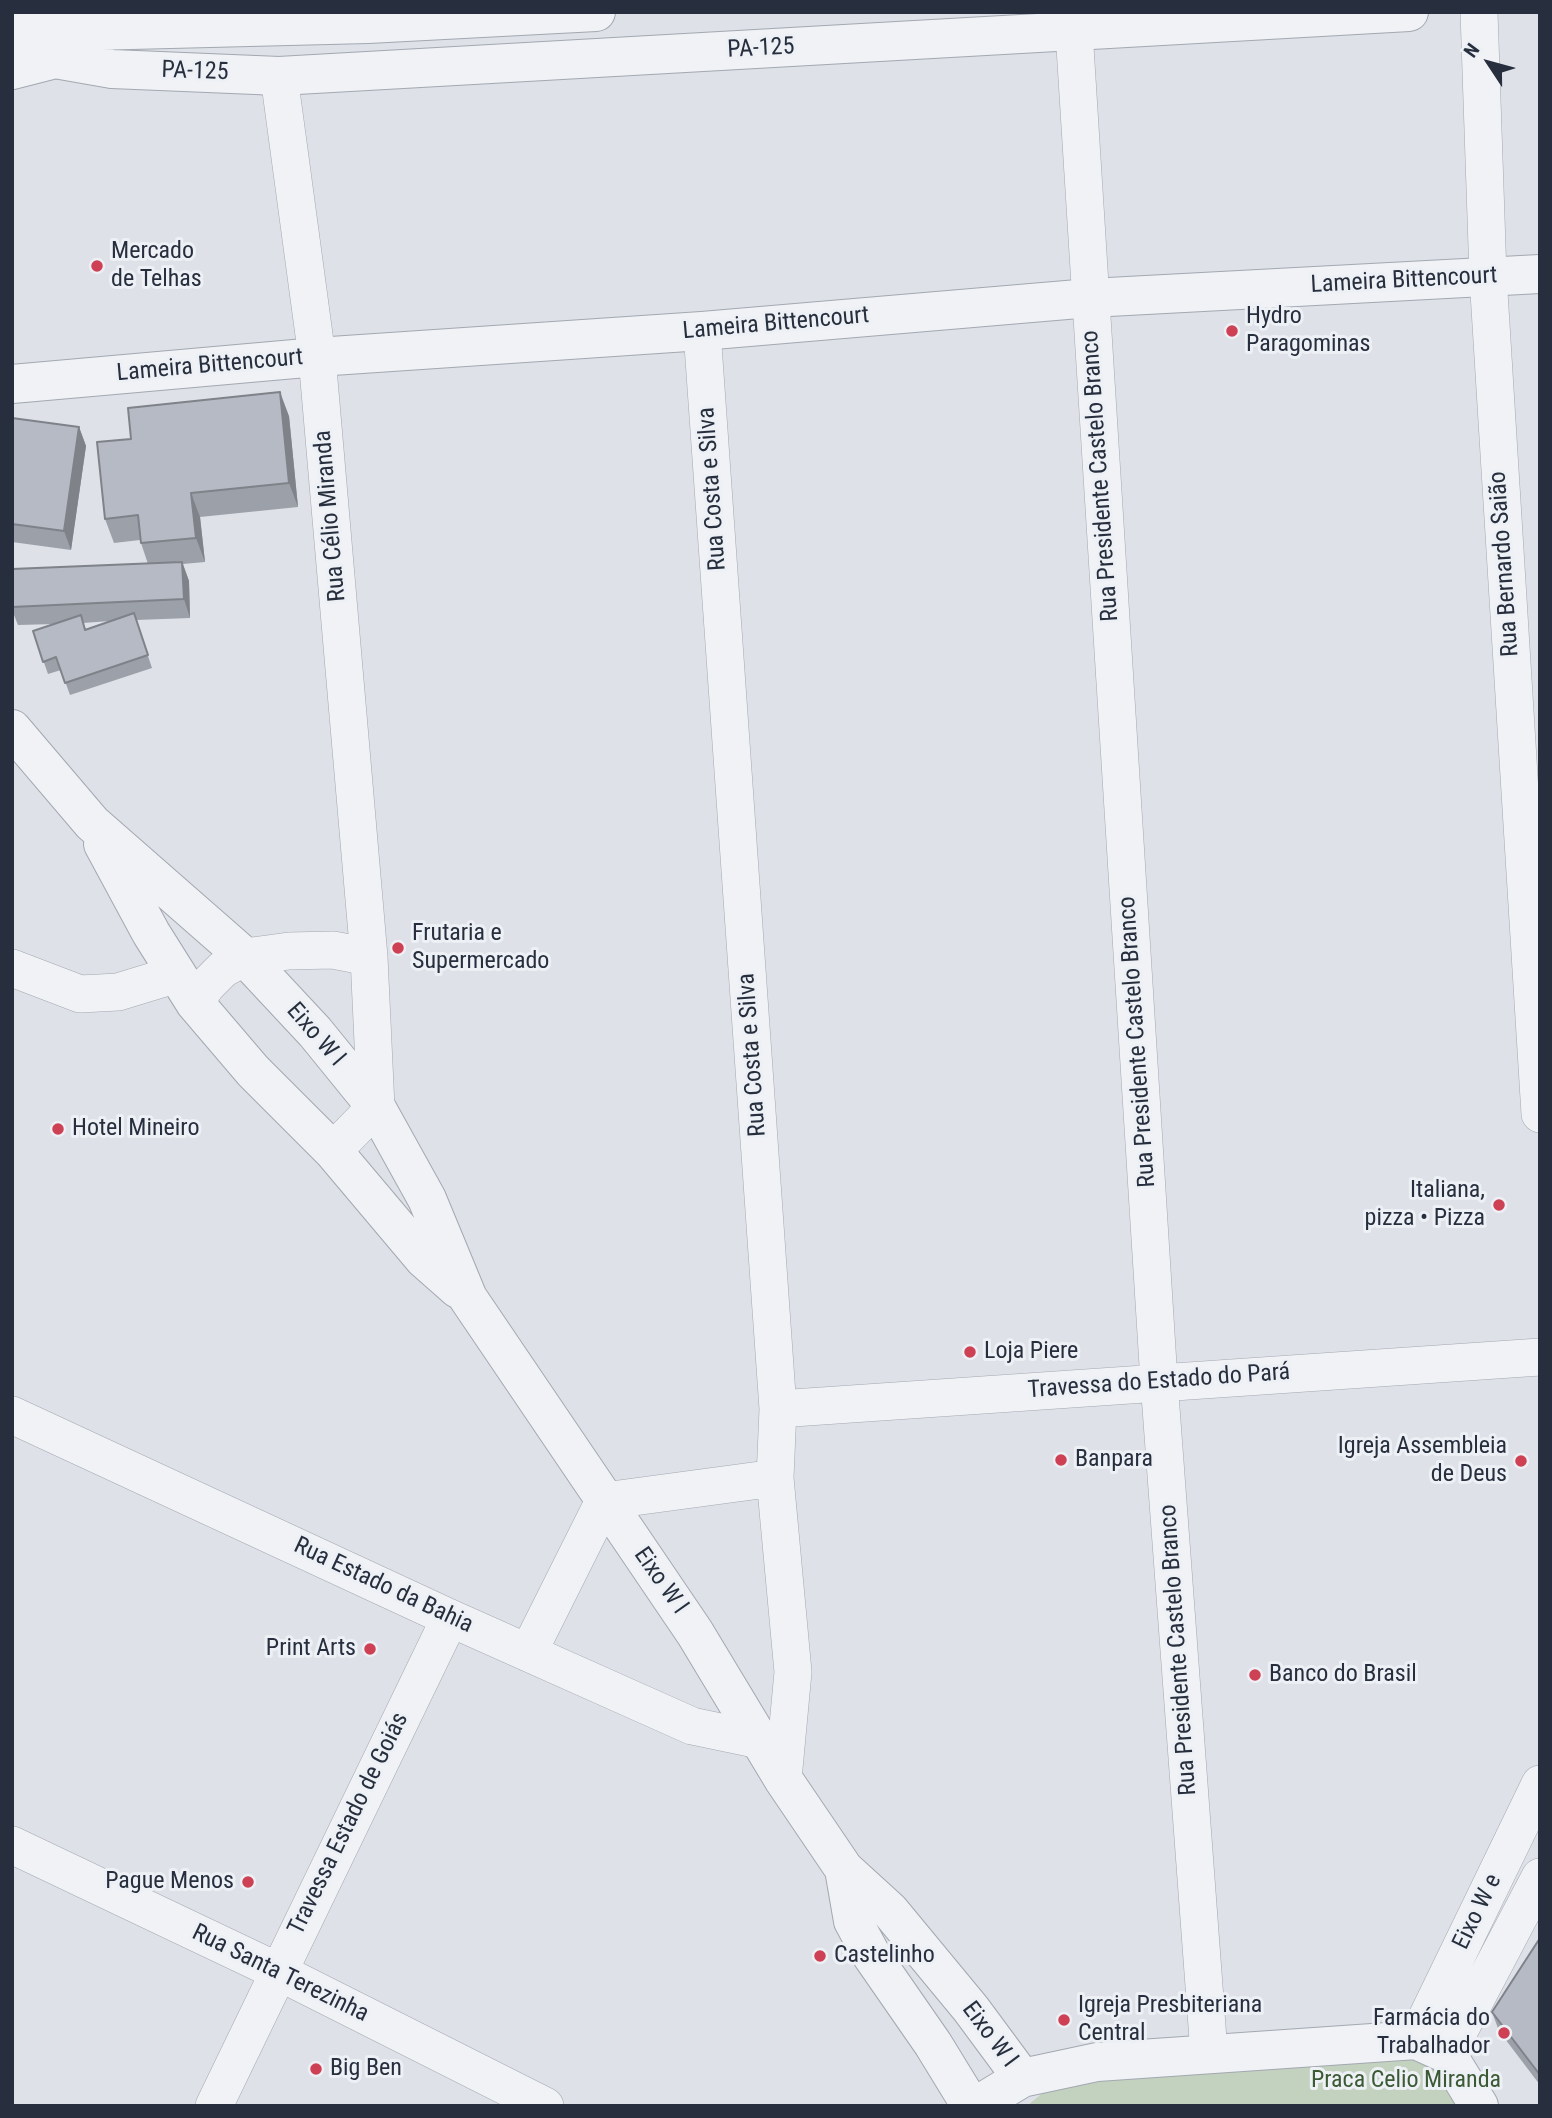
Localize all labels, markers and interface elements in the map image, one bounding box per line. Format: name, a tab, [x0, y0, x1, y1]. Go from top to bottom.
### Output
north arrow	[1454, 28, 1524, 98]
street label: PA-125	[727, 33, 795, 65]
text: N	[1459, 39, 1484, 62]
street label: PA-125	[161, 56, 229, 88]
place label: Mercado de Telhas	[111, 238, 202, 294]
marker: Mercado de Telhas	[89, 258, 105, 274]
street label: Lameira Bittencourt	[1310, 262, 1498, 300]
street label: Lameira Bittencourt	[682, 302, 870, 346]
place label: Hydro Paragominas	[1246, 303, 1371, 359]
marker: Hydro Paragominas	[1224, 323, 1240, 339]
street label: Rua Presidente Castelo Branco	[1076, 329, 1126, 623]
street label: Lameira Bittencourt	[116, 344, 304, 388]
street label: Rua Costa e Silva	[693, 406, 733, 572]
street label: Rua Célio Miranda	[309, 429, 353, 603]
street label: Rua Bernardo Saião	[1484, 470, 1526, 658]
street label: Rua Presidente Castelo Branco	[1113, 895, 1163, 1189]
place label: Frutaria e Supermercado	[412, 920, 549, 976]
marker: Frutaria e Supermercado	[390, 940, 406, 956]
street label: Rua Costa e Silva	[733, 972, 773, 1138]
street label: Eixo W l	[280, 997, 350, 1073]
place label: Hotel Mineiro	[72, 1115, 199, 1143]
marker: Hotel Mineiro	[50, 1121, 66, 1137]
place label: Italiana, pizza • Pizza	[1365, 1177, 1485, 1233]
marker: Italiana, pizza • Pizza	[1491, 1197, 1507, 1213]
place label: Loja Piere	[984, 1338, 1078, 1366]
marker: Loja Piere	[962, 1344, 978, 1360]
street label: Travessa do Estado do Pará	[1027, 1358, 1291, 1406]
place label: Igreja Assembleia de Deus	[1338, 1433, 1507, 1489]
place label: Banpara	[1075, 1446, 1153, 1474]
marker: Banpara	[1053, 1452, 1069, 1468]
marker: Igreja Assembleia de Deus	[1513, 1453, 1529, 1469]
street label: Rua Presidente Castelo Branco	[1154, 1503, 1204, 1797]
street label: Rua Estado da Bahia	[289, 1532, 477, 1640]
street label: Eixo W l	[627, 1542, 693, 1620]
place label: Print Arts	[266, 1635, 356, 1663]
marker: Print Arts	[362, 1641, 378, 1657]
place label: Banco do Brasil	[1269, 1661, 1417, 1689]
marker: Banco do Brasil	[1247, 1667, 1263, 1683]
street label: Travessa Estado de Goiás	[283, 1708, 415, 1940]
place label: Pague Menos	[105, 1868, 234, 1896]
street label: Eixo W e	[1447, 1870, 1509, 1954]
marker: Pague Menos	[240, 1874, 256, 1890]
street label: Rua Santa Terezinha	[187, 1919, 373, 2029]
place label: Castelinho	[834, 1942, 935, 1970]
marker: Castelinho	[812, 1948, 828, 1964]
place label: Igreja Presbiteriana Central	[1078, 1992, 1262, 2048]
street label: Eixo W l	[955, 1997, 1023, 2073]
place label: Farmácia do Trabalhador	[1373, 2005, 1490, 2061]
marker: Igreja Presbiteriana Central	[1056, 2012, 1072, 2028]
marker: Farmácia do Trabalhador	[1496, 2025, 1512, 2041]
place label: Big Ben	[330, 2055, 402, 2083]
marker: Big Ben	[308, 2061, 324, 2077]
park label: Praca Celio Miranda	[1311, 2067, 1501, 2095]

